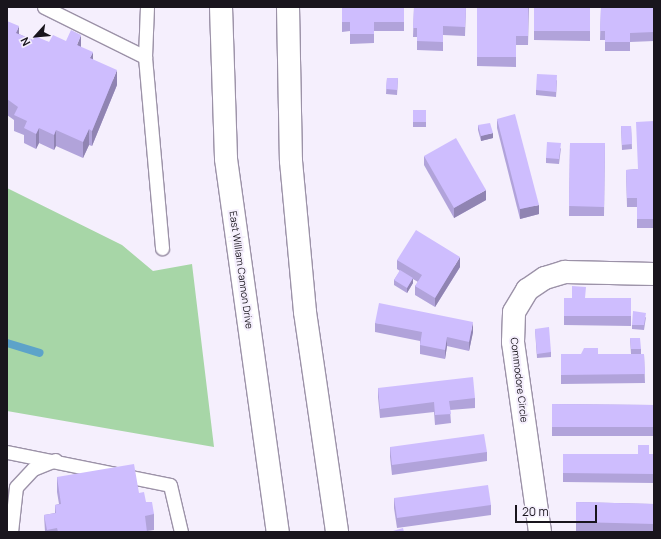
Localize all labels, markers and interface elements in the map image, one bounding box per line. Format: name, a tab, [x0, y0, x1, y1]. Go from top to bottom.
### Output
north arrow	[16, 16, 56, 56]
text: N	[16, 35, 33, 49]
street label: East William Cannon Drive	[227, 210, 255, 330]
street label: Commodore Circle	[508, 337, 530, 423]
scale bar	[517, 497, 599, 523]
text: 20 m	[522, 503, 549, 520]

